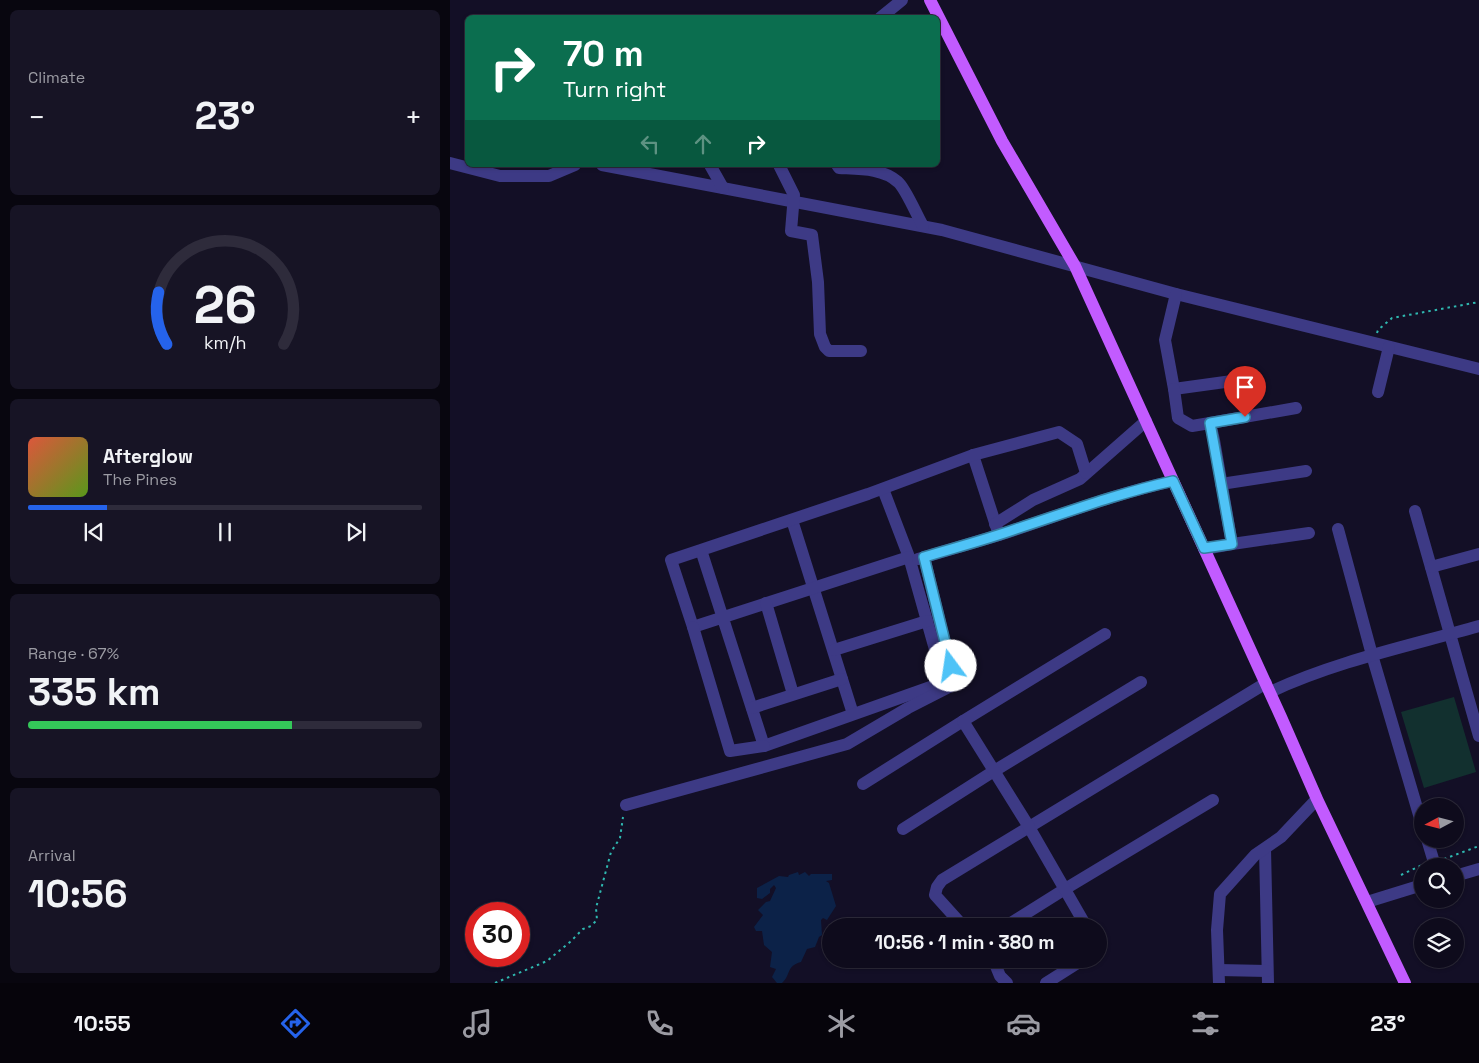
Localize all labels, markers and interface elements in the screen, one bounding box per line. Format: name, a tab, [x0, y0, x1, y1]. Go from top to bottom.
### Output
text: 70 m	[563, 32, 644, 76]
icon: right	[480, 35, 545, 100]
text: Climate	[28, 67, 85, 88]
text: Turn right	[563, 75, 666, 103]
text: 23°	[195, 92, 255, 140]
text: −	[28, 99, 45, 135]
text: +	[405, 99, 422, 135]
icon: left	[636, 130, 664, 158]
icon: ahead	[689, 130, 717, 158]
icon: right	[742, 130, 770, 158]
text: 26	[193, 272, 257, 338]
text: km/h	[204, 331, 246, 354]
pin	[1224, 366, 1266, 417]
icon: arrive	[1231, 373, 1259, 401]
text: Afterglow	[103, 444, 193, 469]
text: The Pines	[103, 469, 177, 490]
icon: previous	[80, 518, 108, 546]
icon: pause	[211, 518, 239, 546]
icon: next	[342, 518, 370, 546]
position arrow	[924, 639, 976, 691]
text: Range · 67%	[28, 643, 119, 664]
text: 335 km	[28, 668, 161, 716]
north arrow	[1414, 798, 1464, 848]
map controls	[1414, 798, 1464, 968]
text: Arrival	[28, 845, 76, 866]
button: search	[1414, 858, 1464, 908]
text: 10:56	[28, 870, 127, 918]
speed limit sign: 30	[465, 902, 530, 967]
button: layers	[1414, 918, 1464, 968]
text: 10:56 · 1 min · 380 m	[874, 930, 1055, 955]
icon: directions	[278, 1006, 313, 1041]
icon: music	[460, 1006, 495, 1041]
icon: phone	[642, 1006, 677, 1041]
icon: climate	[824, 1006, 859, 1041]
icon: car	[1006, 1006, 1041, 1041]
icon: filters	[1188, 1006, 1223, 1041]
text: 10:55	[74, 1009, 131, 1037]
text: 23°	[1370, 1009, 1405, 1037]

